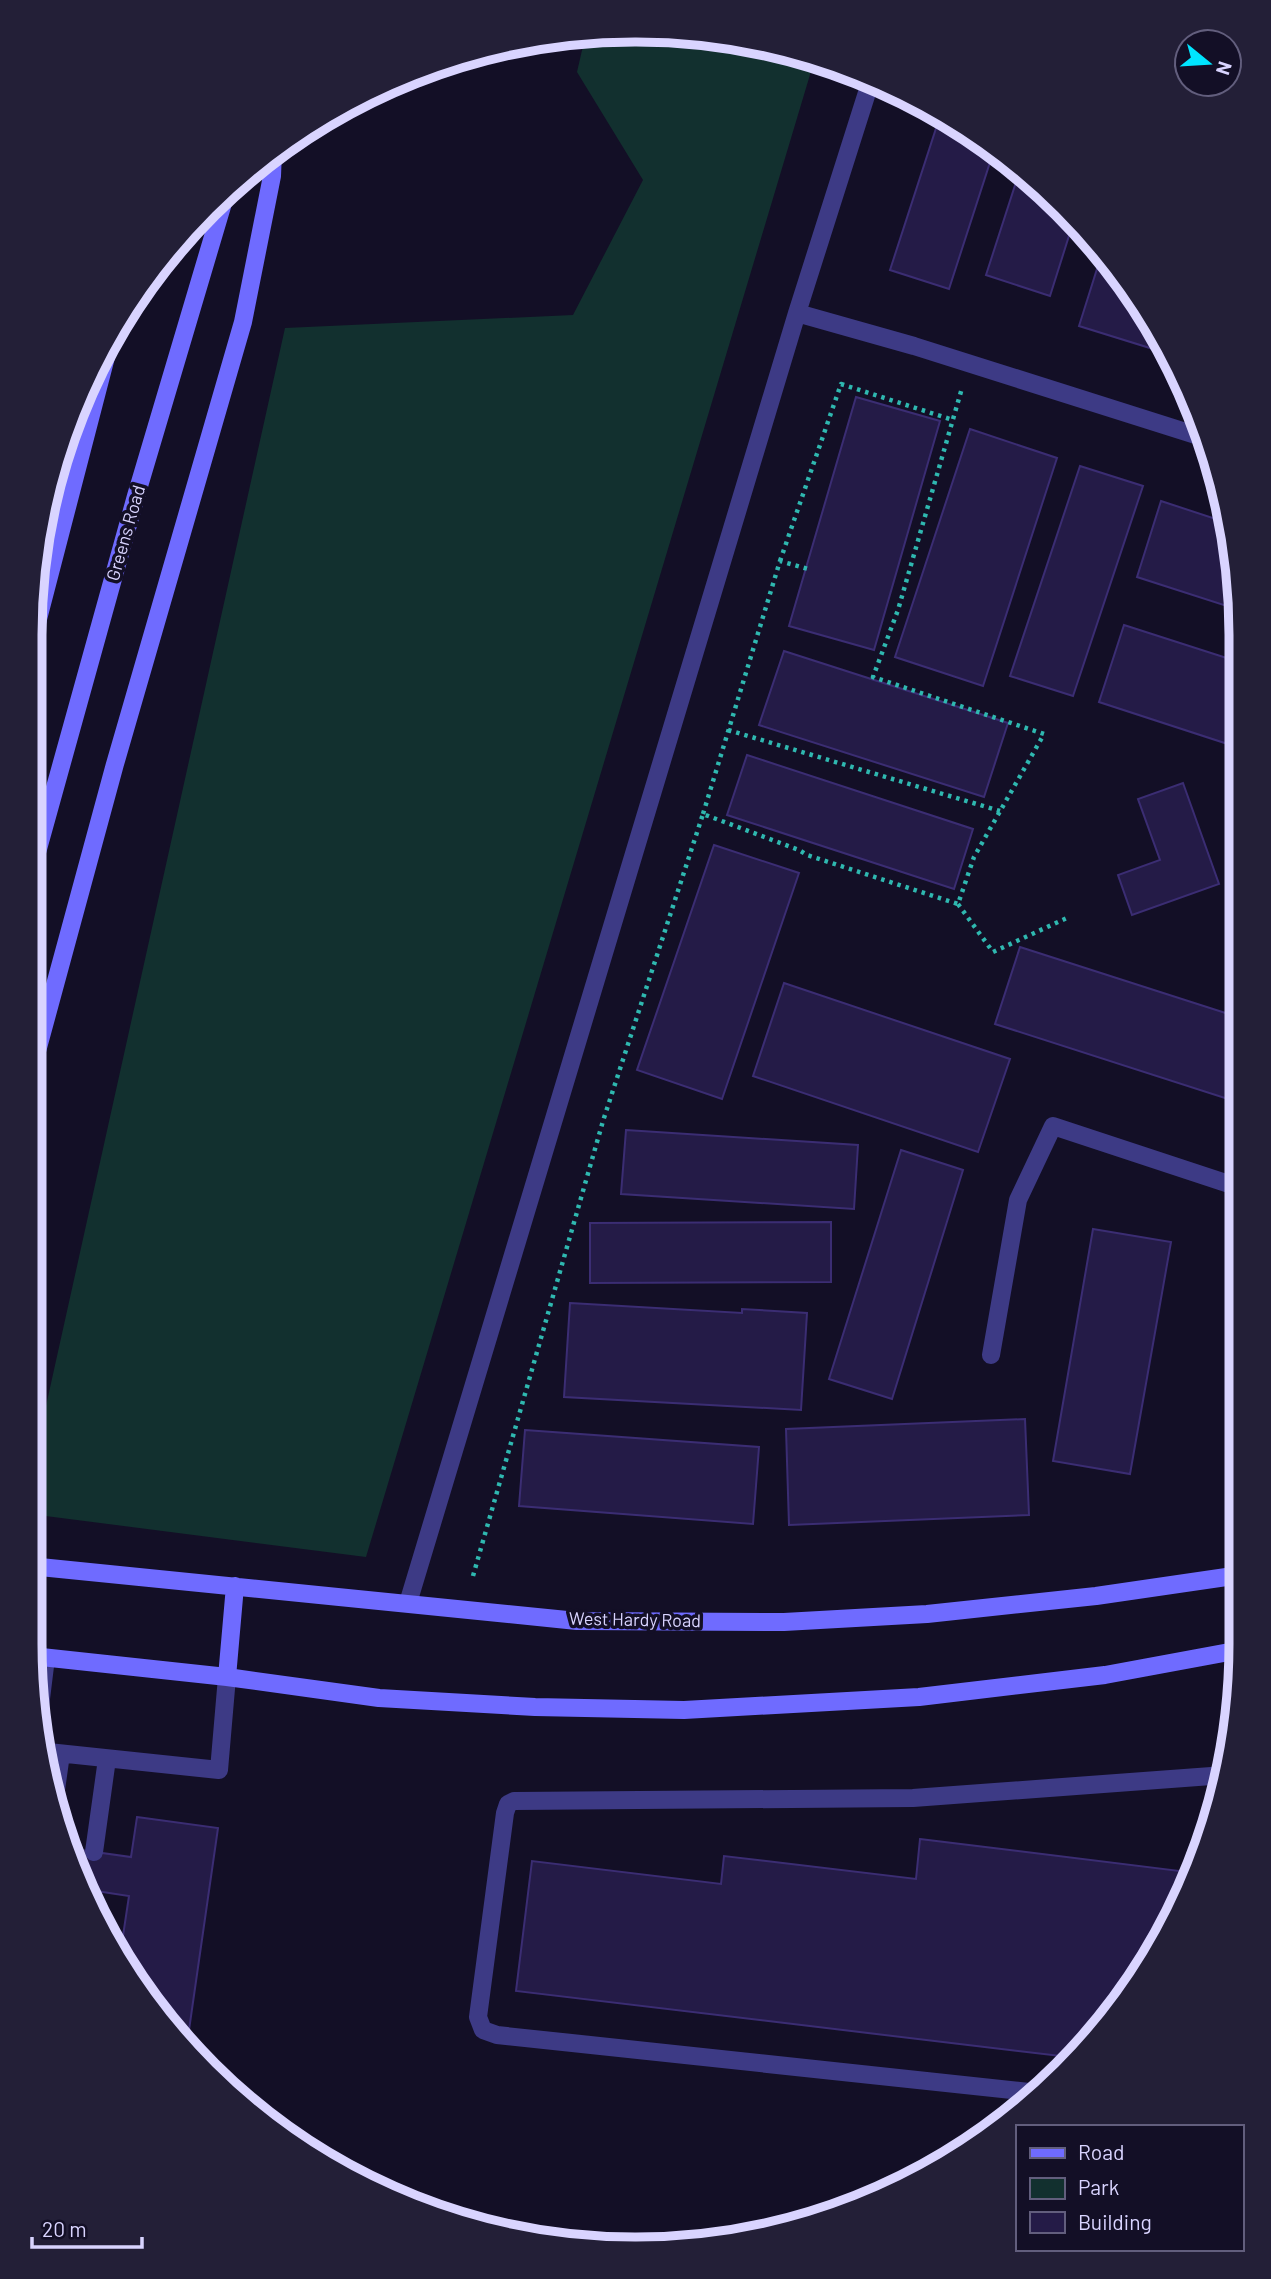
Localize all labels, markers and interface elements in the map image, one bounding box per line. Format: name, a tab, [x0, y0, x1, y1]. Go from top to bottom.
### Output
north arrow	[1173, 28, 1243, 98]
text: N	[1212, 59, 1238, 78]
street label: Greens Road	[101, 482, 149, 583]
street label: West Hardy Road	[569, 1607, 701, 1631]
legend	[1016, 2125, 1243, 2251]
text: Road	[1078, 2139, 1124, 2164]
text: Park	[1078, 2174, 1119, 2199]
scale bar	[32, 2206, 142, 2250]
text: Building	[1078, 2209, 1152, 2234]
text: 20 m	[42, 2216, 87, 2241]

